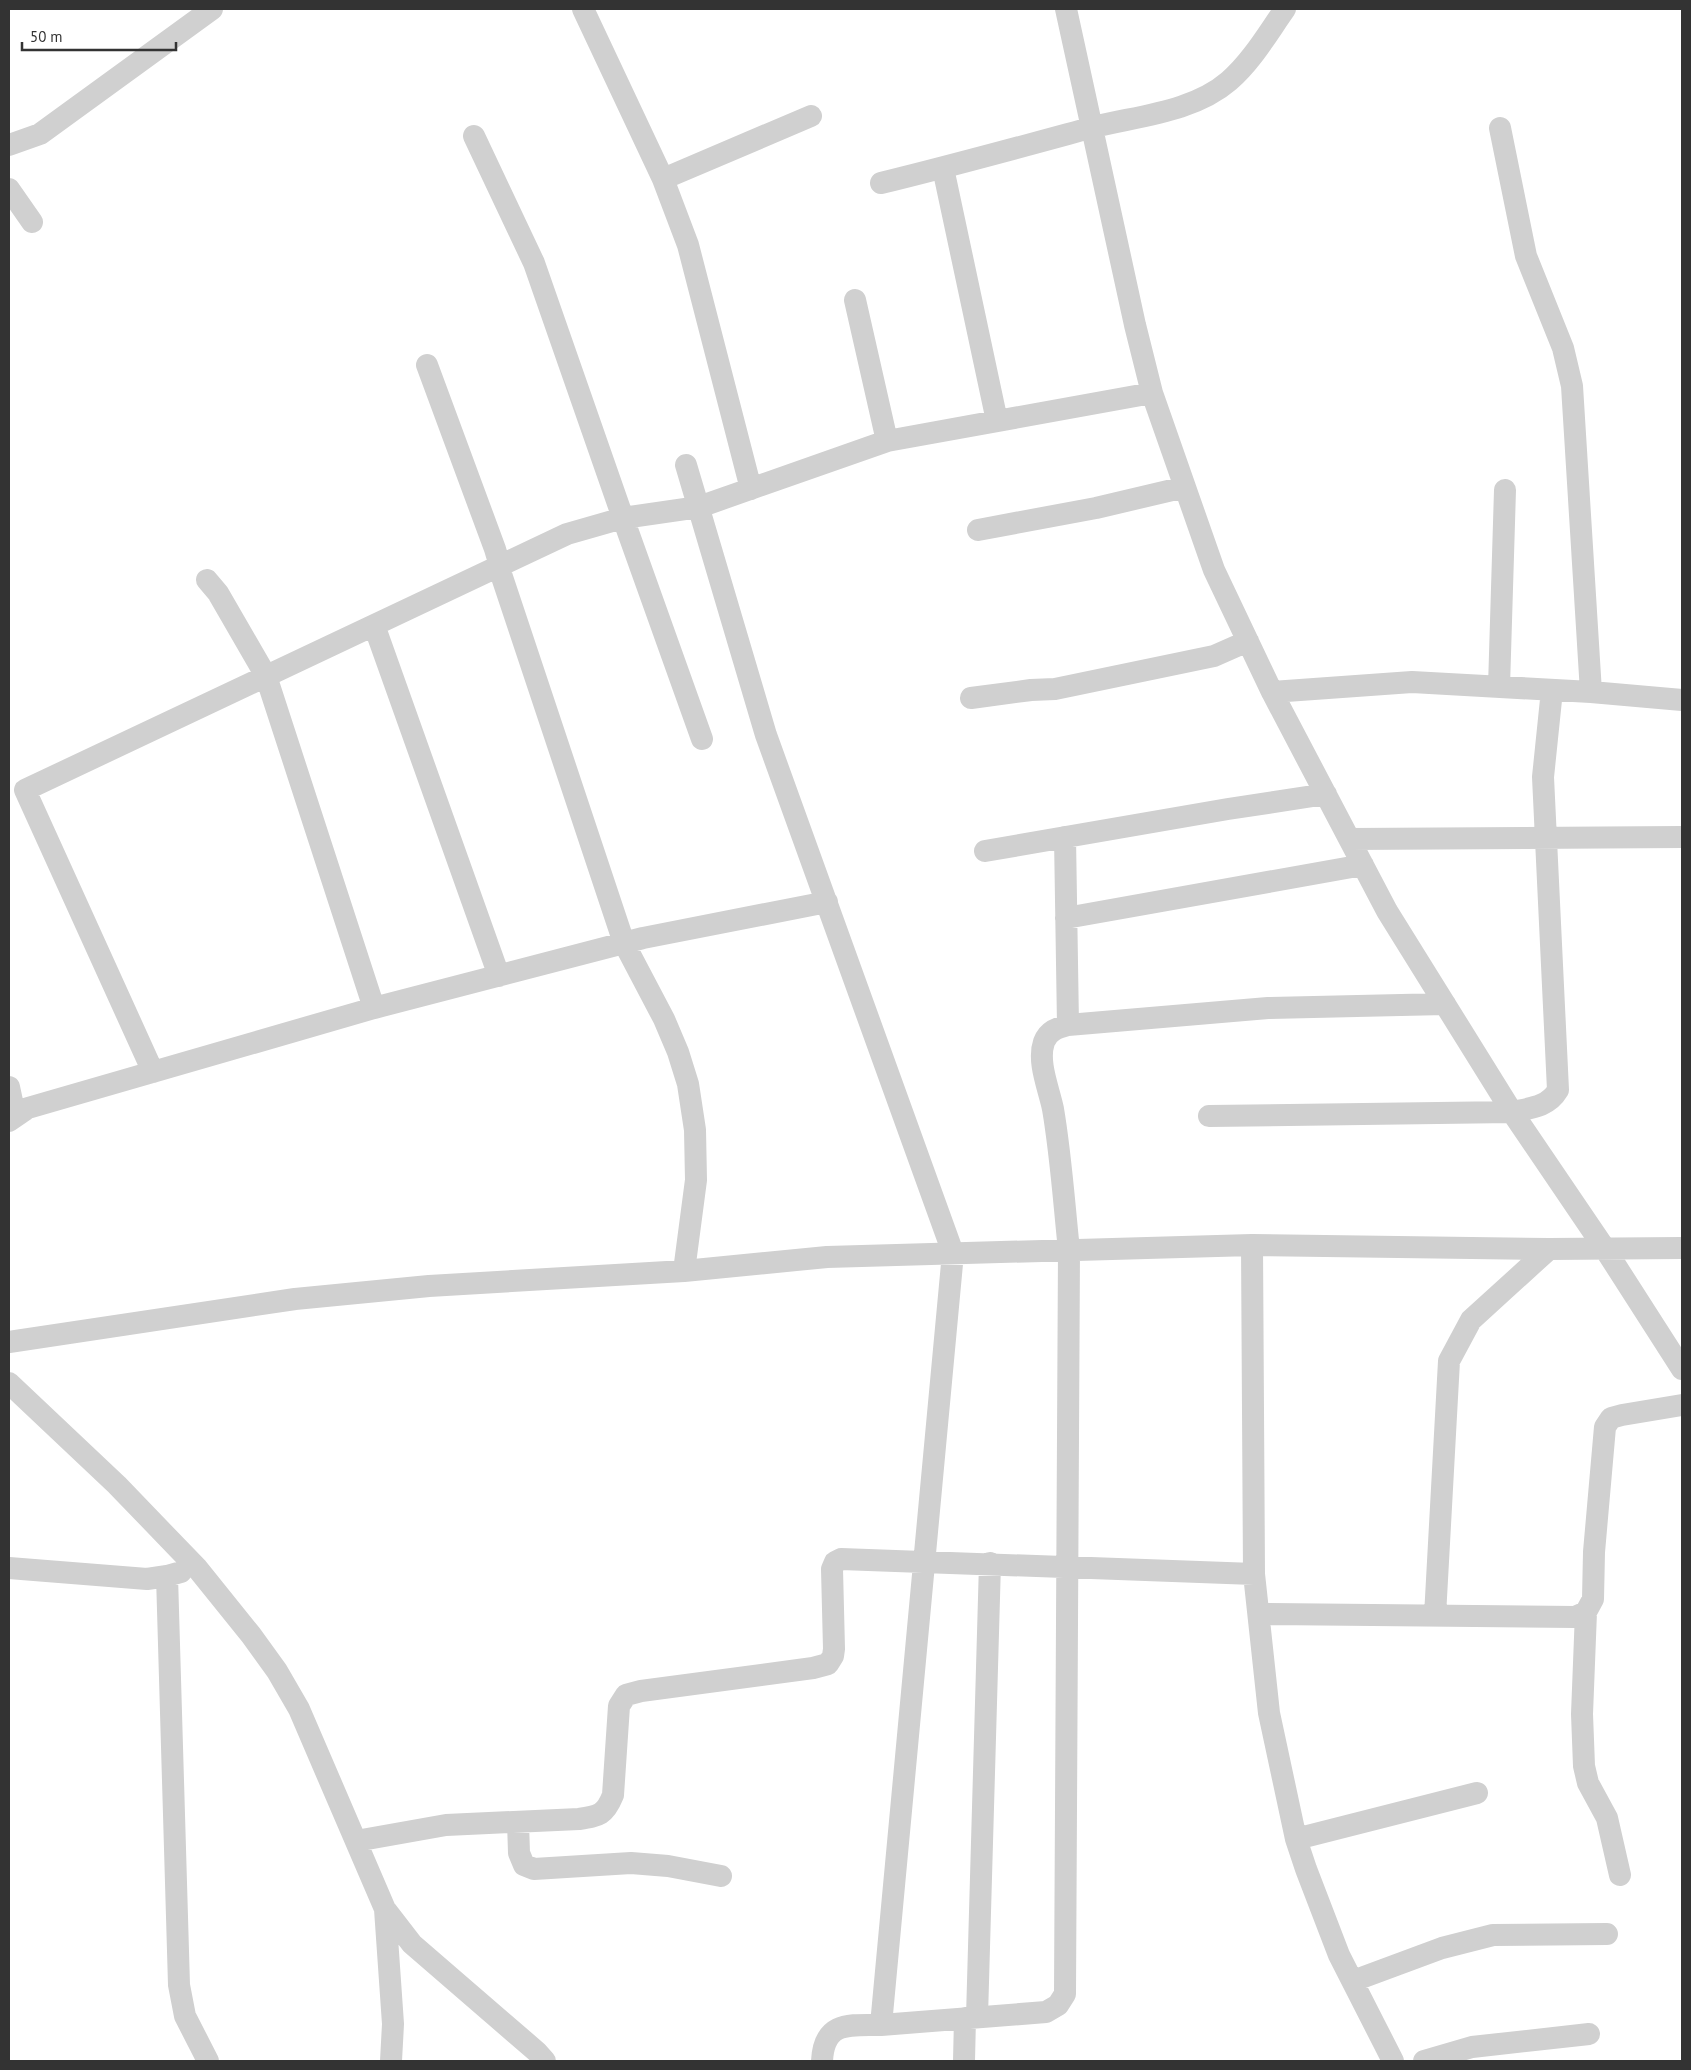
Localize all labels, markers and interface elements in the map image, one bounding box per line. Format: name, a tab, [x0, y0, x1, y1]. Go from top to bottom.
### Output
scale bar	[22, 20, 176, 52]
text: 50 m	[30, 27, 63, 46]

